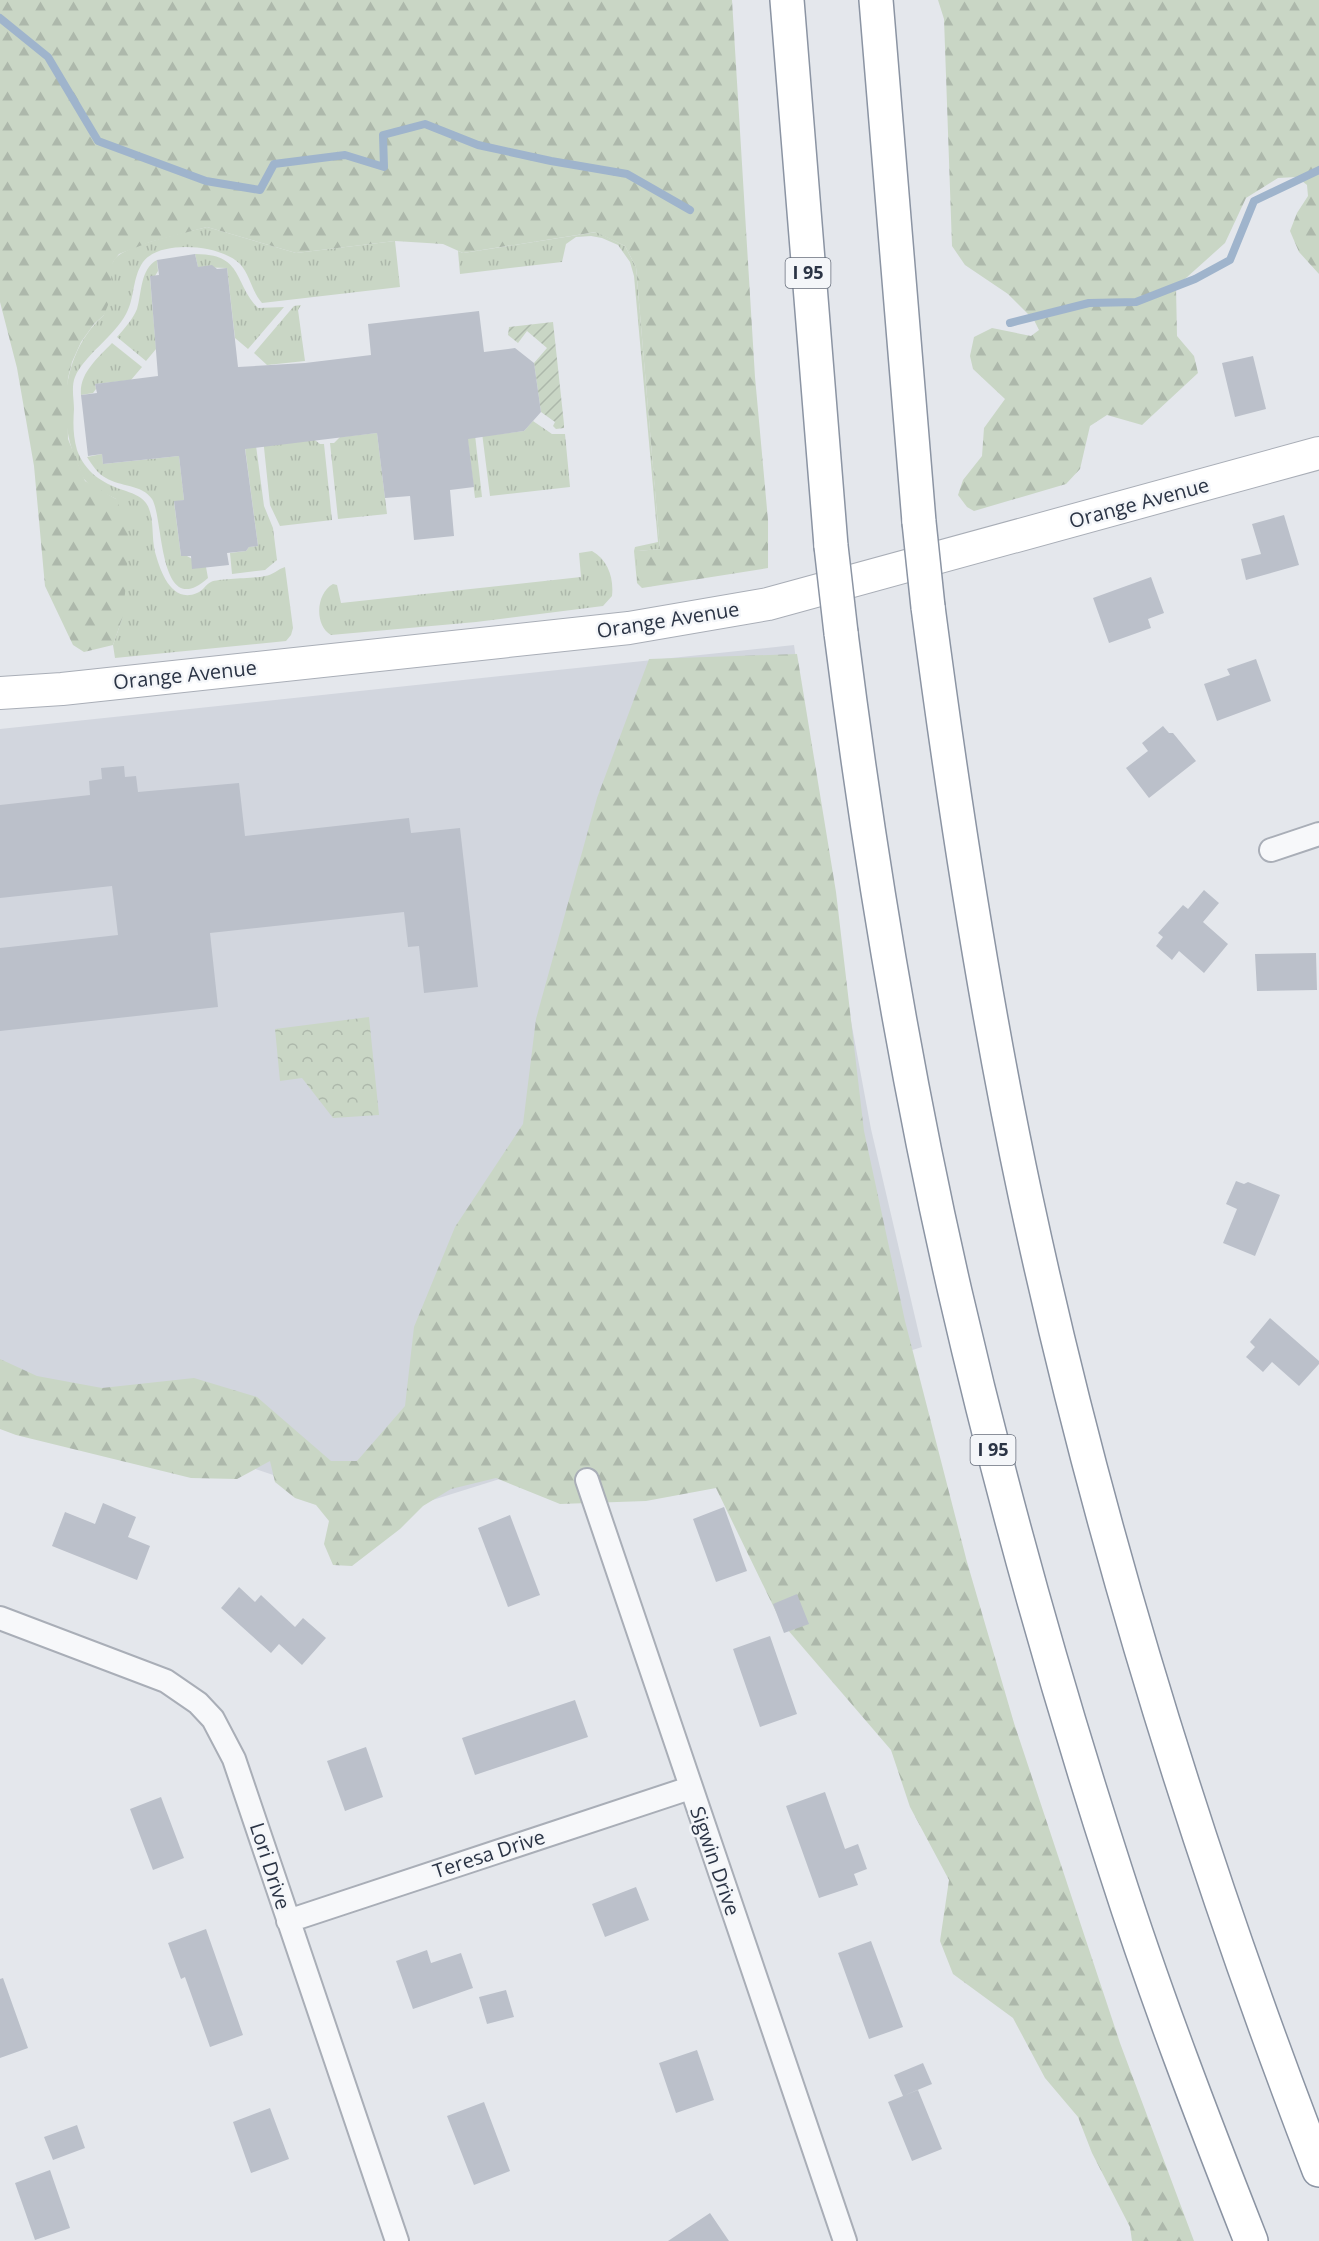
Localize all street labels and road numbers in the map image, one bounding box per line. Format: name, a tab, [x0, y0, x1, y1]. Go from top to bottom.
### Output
road number: I 95	[786, 258, 830, 288]
street label: Orange Avenue	[1066, 471, 1212, 534]
street label: Orange Avenue	[595, 595, 741, 644]
street label: Orange Avenue	[112, 654, 258, 695]
road number: I 95	[970, 1435, 1016, 1465]
street label: Sigwin Drive	[684, 1803, 747, 1919]
street label: Lori Drive	[244, 1819, 297, 1913]
street label: Teresa Drive	[429, 1823, 548, 1884]

